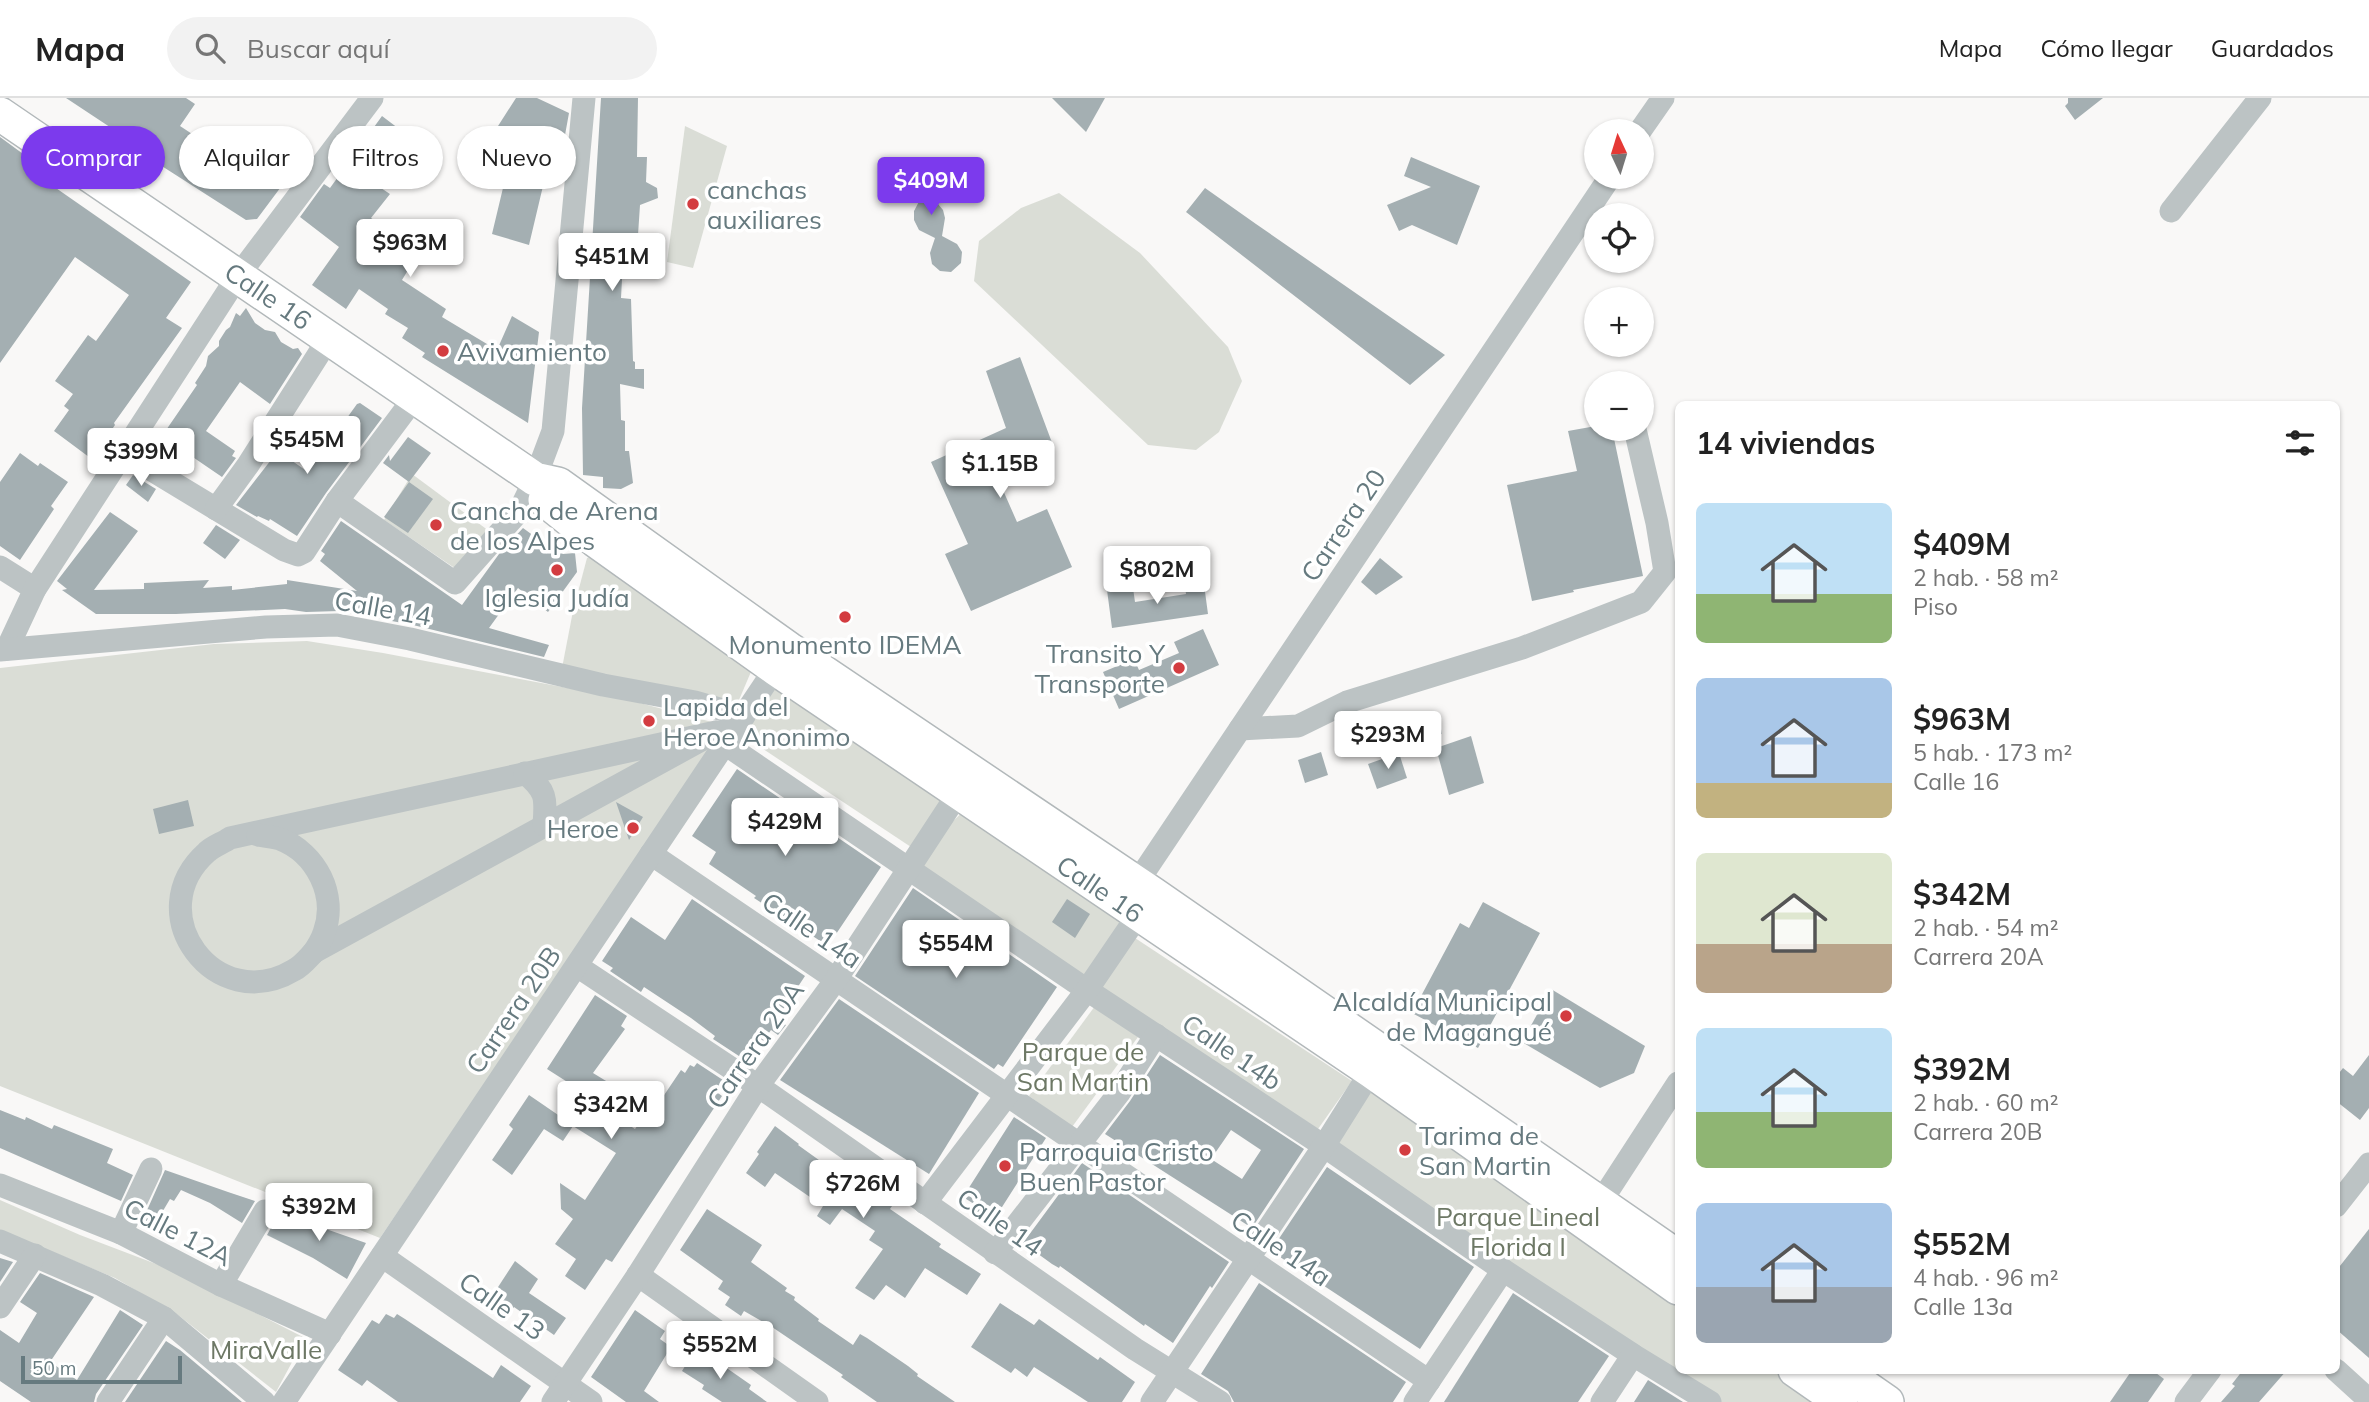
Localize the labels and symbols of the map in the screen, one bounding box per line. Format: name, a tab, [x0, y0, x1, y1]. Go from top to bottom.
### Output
north arrow	[1584, 119, 1654, 189]
pin: $409M	[882, 158, 980, 217]
place label: canchas auxiliares	[707, 173, 822, 236]
marker: canchas auxiliares	[685, 196, 701, 212]
pin: $963M	[361, 220, 459, 279]
pin: $451M	[563, 234, 661, 293]
street label: Calle 16	[218, 255, 318, 337]
place label: Avivamiento	[457, 335, 607, 368]
marker: Avivamiento	[435, 343, 451, 359]
pin: $545M	[258, 416, 356, 476]
pin: $399M	[92, 428, 190, 488]
pin: $1.15B	[943, 440, 1057, 500]
street label: Carrera 20	[1293, 462, 1393, 588]
place label: Cancha de Arena de los Alpes	[450, 494, 659, 557]
marker: Cancha de Arena de los Alpes	[428, 517, 444, 533]
pin: $802M	[1108, 546, 1206, 606]
marker: Iglesia Judía	[549, 562, 565, 578]
place label: Iglesia Judía	[484, 581, 630, 614]
street label: Calle 14	[332, 583, 434, 633]
marker: Monumento IDEMA	[837, 609, 853, 625]
place label: Monumento IDEMA	[728, 628, 962, 661]
place label: Transito Y Transporte	[1035, 637, 1166, 700]
marker: Transito Y Transporte	[1171, 660, 1187, 676]
place label: Lapida del Heroe Anonimo	[663, 690, 850, 753]
pin: $293M	[1339, 712, 1437, 771]
marker: Lapida del Heroe Anonimo	[641, 713, 657, 729]
pin: $429M	[736, 798, 834, 858]
place label: Heroe	[547, 812, 619, 845]
marker: Heroe	[625, 820, 641, 836]
street label: Calle 16	[1050, 848, 1150, 930]
street label: Calle 14a	[756, 885, 868, 975]
pin: $554M	[907, 920, 1005, 980]
street label: Carrera 20B	[458, 940, 568, 1080]
street label: Carrera 20A	[699, 975, 811, 1115]
place label: Alcaldía Municipal de Magangué	[1333, 985, 1552, 1048]
street label: Calle 14b	[1176, 1007, 1288, 1097]
marker: Alcaldía Municipal de Magangué	[1558, 1008, 1574, 1024]
park label: Parque de San Martin	[1017, 1035, 1149, 1098]
pin: $342M	[562, 1082, 660, 1141]
place label: Tarima de San Martin	[1419, 1119, 1551, 1182]
place label: Parroquia Cristo Buen Pastor	[1019, 1135, 1214, 1198]
marker: Tarima de San Martin	[1397, 1142, 1413, 1158]
marker: Parroquia Cristo Buen Pastor	[997, 1158, 1013, 1174]
pin: $726M	[814, 1160, 912, 1220]
street label: Calle 14	[951, 1181, 1049, 1263]
pin: $392M	[270, 1184, 368, 1243]
street label: Calle 12A	[119, 1191, 237, 1273]
park label: Parque Lineal Florida I	[1436, 1200, 1600, 1263]
street label: Calle 14a	[1225, 1203, 1337, 1293]
street label: Calle 13	[453, 1265, 551, 1347]
pin: $552M	[671, 1322, 769, 1381]
park label: MiraValle	[210, 1333, 322, 1366]
scale bar	[21, 1353, 182, 1385]

